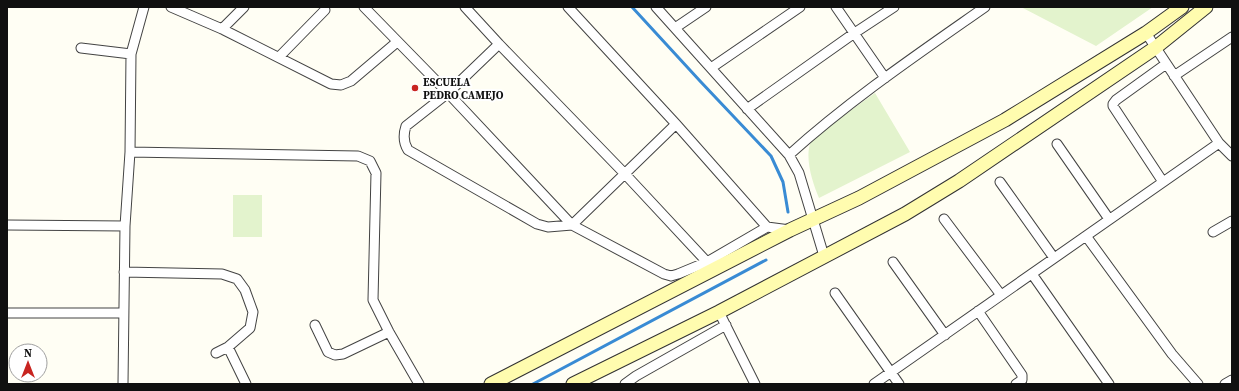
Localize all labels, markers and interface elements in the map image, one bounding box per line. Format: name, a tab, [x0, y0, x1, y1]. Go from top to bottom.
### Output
place label: ESCUELA PEDRO CAMEJO	[423, 75, 504, 103]
marker: ESCUELA PEDRO CAMEJO	[410, 83, 420, 93]
north arrow	[8, 343, 48, 383]
text: N	[24, 346, 32, 361]

